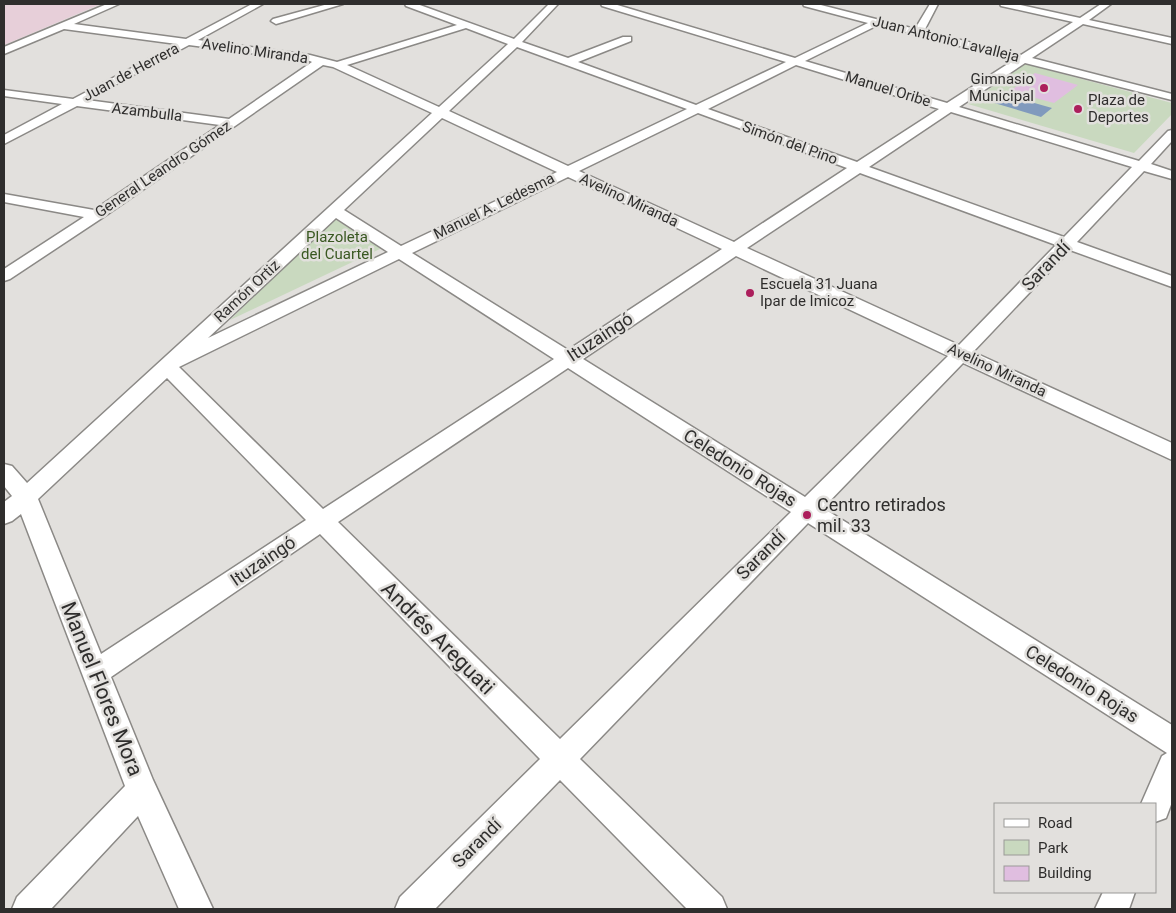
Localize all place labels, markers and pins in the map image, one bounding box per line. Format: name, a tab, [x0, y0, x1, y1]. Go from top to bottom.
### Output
place label: Gimnasio Municipal	[969, 70, 1034, 105]
marker: Gimnasio Municipal	[1038, 82, 1050, 94]
place label: Plaza de Deportes	[1088, 91, 1149, 126]
marker: Plaza de Deportes	[1072, 103, 1084, 115]
place label: Escuela 31 Juana Ipar de Imicoz	[760, 275, 878, 310]
marker: Escuela 31 Juana Ipar de Imicoz	[744, 287, 756, 299]
place label: Centro retirados mil. 33	[817, 494, 946, 536]
marker: Centro retirados mil. 33	[801, 509, 813, 521]

